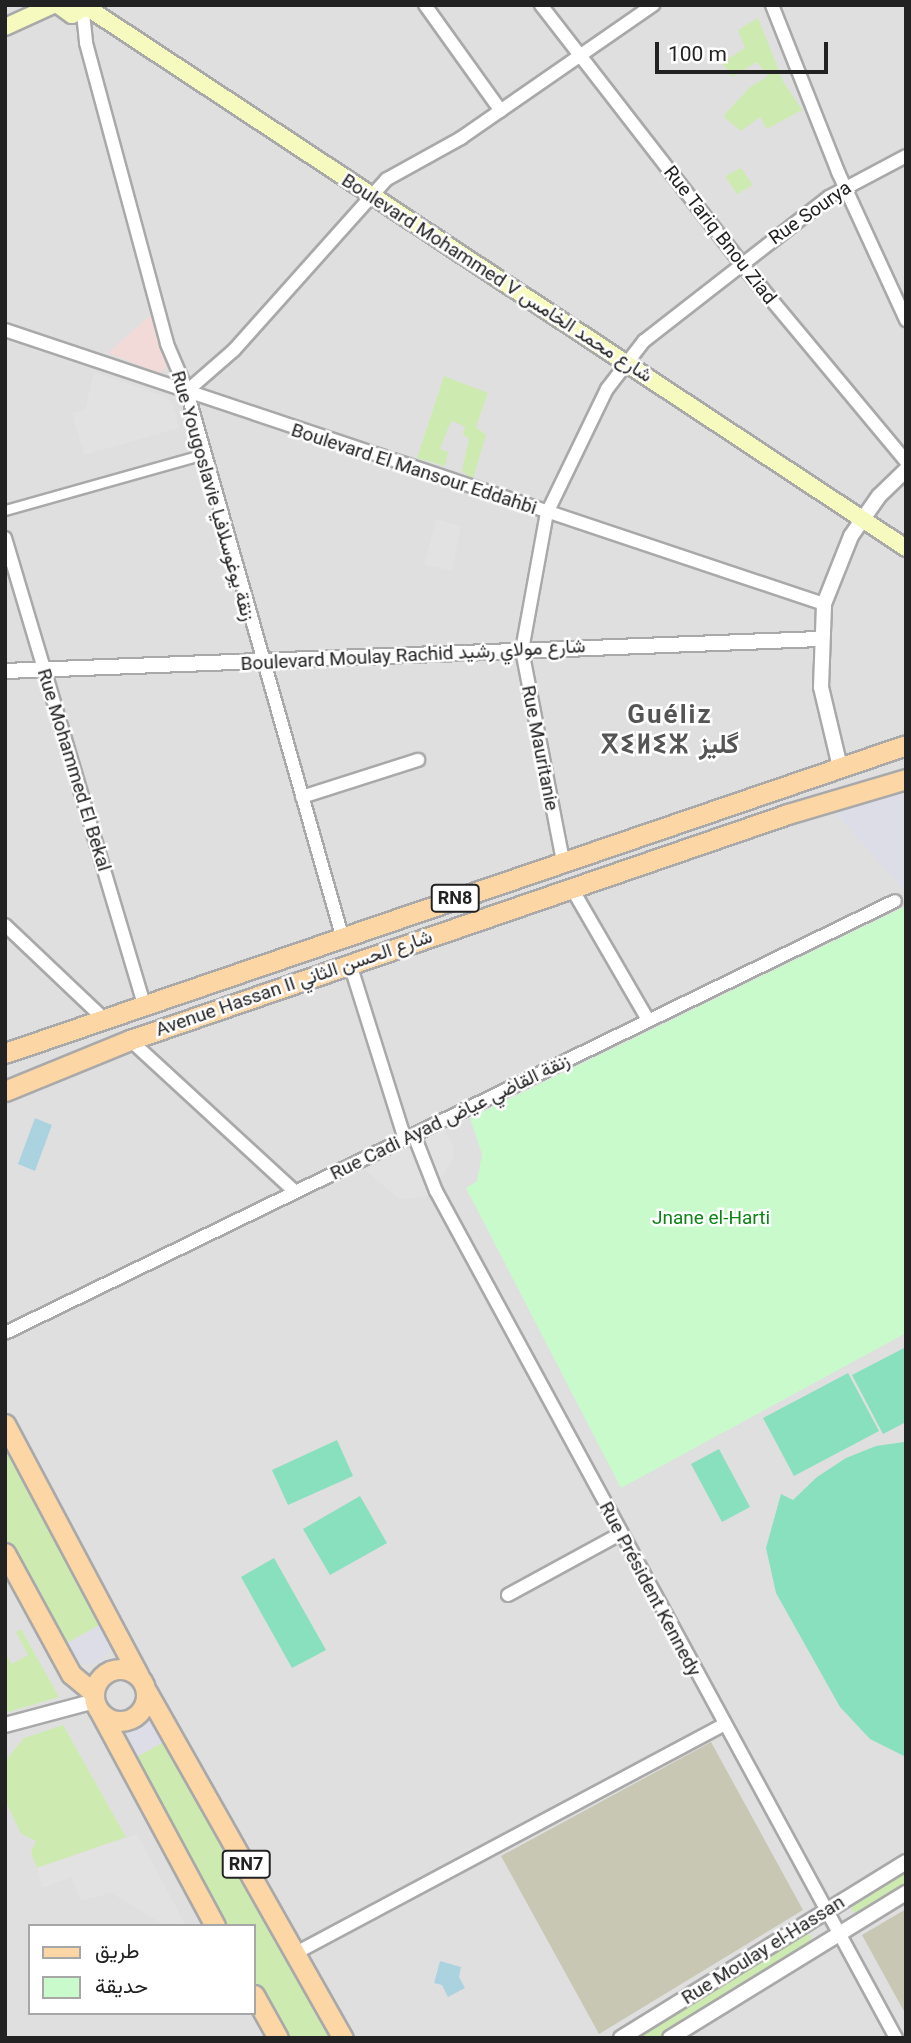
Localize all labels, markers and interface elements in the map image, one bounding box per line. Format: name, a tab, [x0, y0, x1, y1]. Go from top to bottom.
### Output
scale bar	[659, 28, 832, 72]
text: 100 m	[668, 42, 727, 66]
street label: Rue Tariq Bnou Ziad	[659, 161, 781, 309]
street label: Boulevard Mohammed V شارع محمد الخامس	[337, 169, 657, 387]
street label: Rue Sourya	[764, 176, 856, 250]
street label: Rue Yougoslavie زنقة يوغوسلافيا	[166, 368, 260, 624]
street label: Boulevard El Mansour Eddahbi	[288, 418, 540, 520]
street label: Boulevard Moulay Rachid شارع مولاي رشيد	[240, 635, 586, 675]
street label: Rue Mohammed El Bekal	[32, 666, 116, 874]
street label: Rue Mauritanie	[517, 683, 563, 813]
district label: Guéliz ⴳⵉⵍⵉⵣ گليز	[607, 699, 733, 760]
road number: RN8	[430, 884, 480, 912]
street label: Avenue Hassan II شارع الحسن الثاني	[153, 925, 435, 1041]
street label: Rue Cadi Ayad زنقة القاضي عياض	[327, 1049, 573, 1185]
park label: Jnane el-Harti	[652, 1207, 770, 1229]
street label: Rue Président Kennedy	[594, 1498, 706, 1680]
road number: RN7	[222, 1850, 270, 1878]
street label: Rue Moulay el-Hassan	[677, 1891, 849, 2009]
legend	[28, 1924, 256, 2015]
text: طريق	[95, 1939, 140, 1963]
text: حديقة	[95, 1974, 148, 1998]

